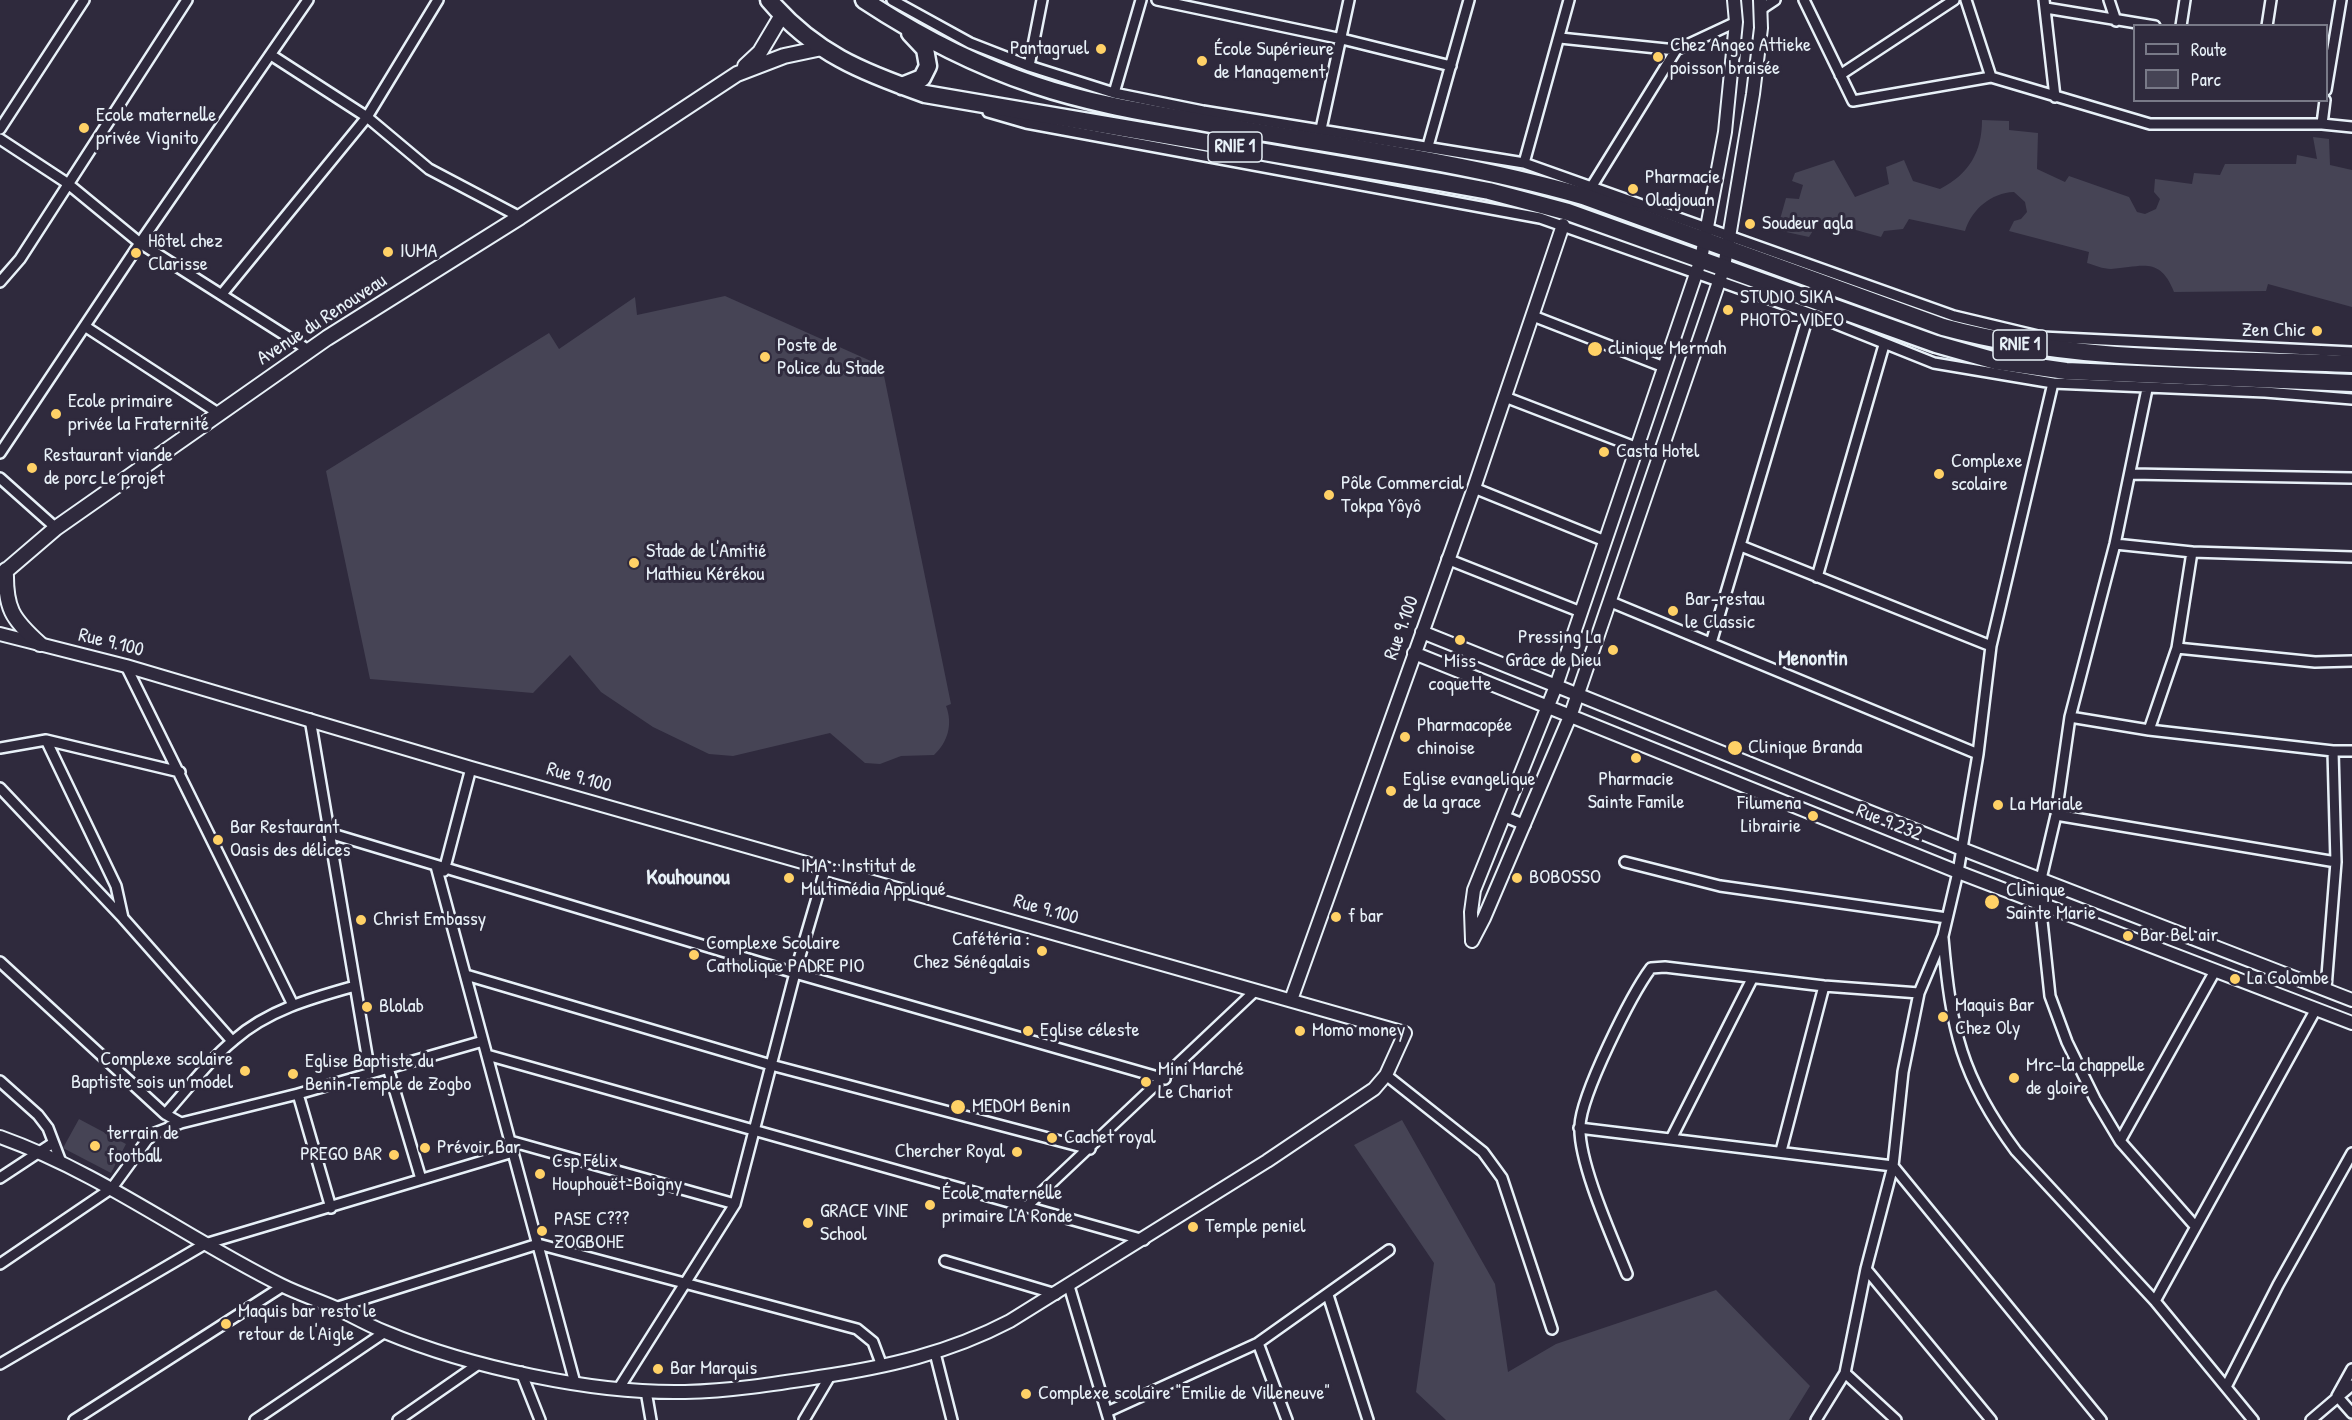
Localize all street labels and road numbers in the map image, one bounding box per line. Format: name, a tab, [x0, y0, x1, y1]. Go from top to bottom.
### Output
road number: RNIE 1	[1208, 132, 1262, 162]
street label: Avenue du Renouveau	[253, 269, 391, 371]
road number: RNIE 1	[1993, 330, 2047, 360]
street label: Rue 9.100	[1379, 593, 1425, 663]
street label: Rue 9.100	[76, 623, 146, 663]
street label: Rue 9.100	[544, 757, 614, 799]
street label: Rue 9.232	[1853, 799, 1925, 847]
street label: Rue 9.100	[1011, 889, 1081, 931]

